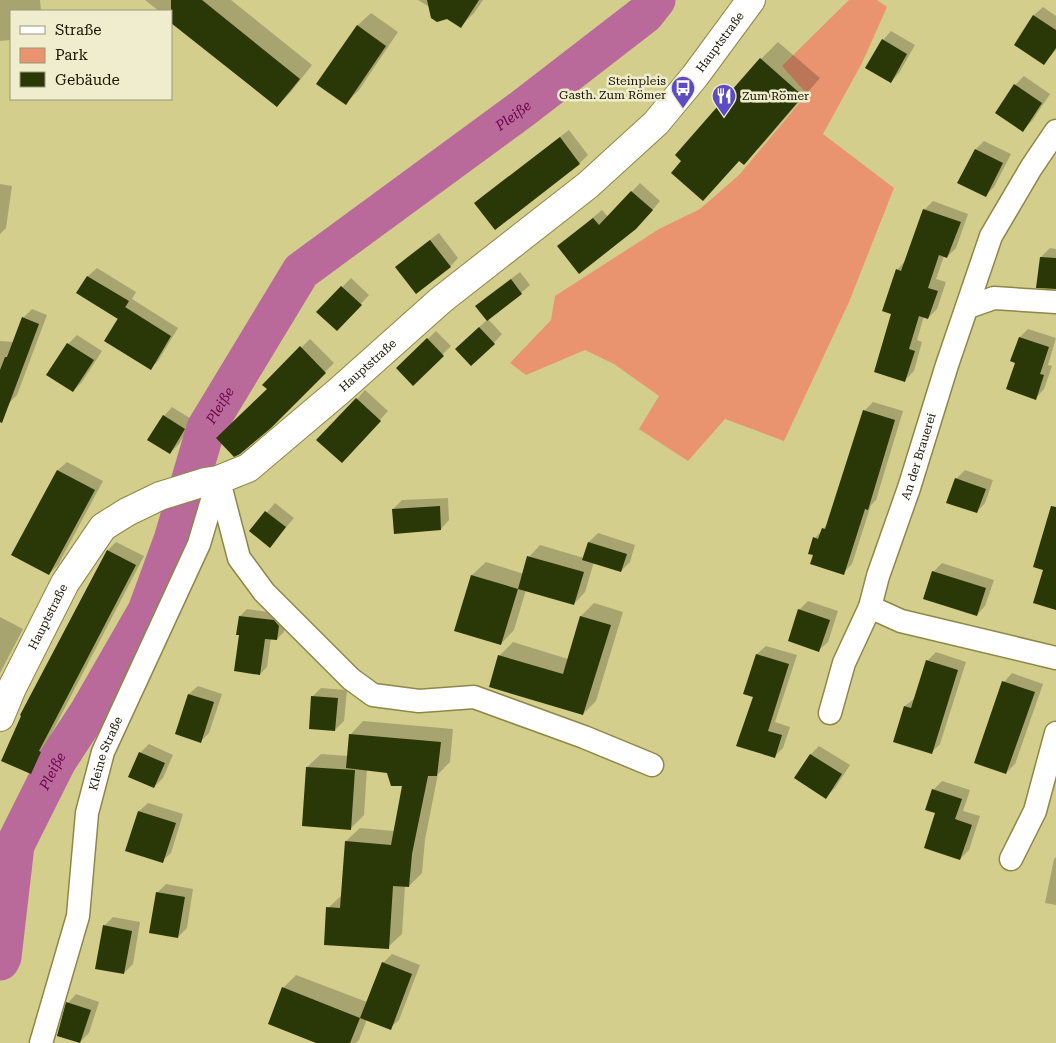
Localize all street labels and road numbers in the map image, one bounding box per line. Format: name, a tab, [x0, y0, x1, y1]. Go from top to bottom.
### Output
street label: Hauptstraße	[693, 9, 747, 75]
street label: Hauptstraße	[336, 336, 400, 394]
street label: An der Brauerei	[898, 411, 939, 502]
street label: Hauptstraße	[25, 581, 70, 652]
street label: Kleine Straße	[86, 714, 125, 792]

